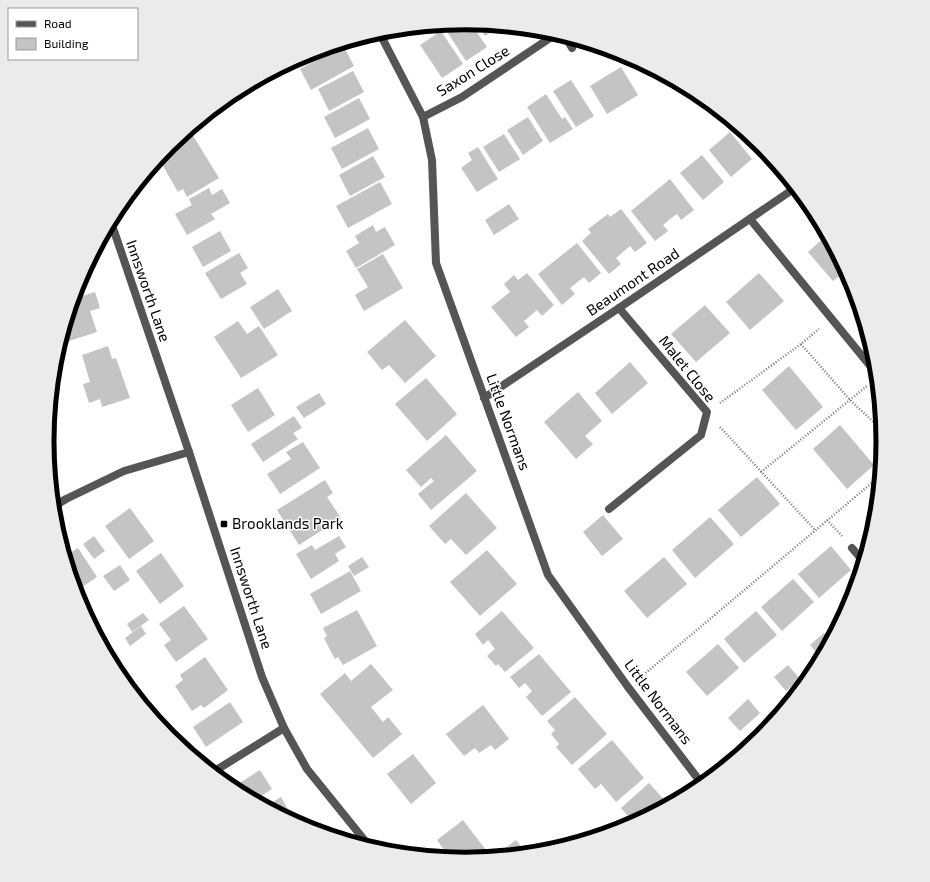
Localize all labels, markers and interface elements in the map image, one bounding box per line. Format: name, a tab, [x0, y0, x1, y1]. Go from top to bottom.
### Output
legend	[8, 8, 138, 60]
text: Road	[44, 16, 72, 30]
text: Building	[44, 36, 89, 50]
street label: Saxon Close	[433, 41, 512, 100]
street label: Innsworth Lane	[123, 237, 175, 344]
street label: Beaumont Road	[583, 243, 682, 319]
street label: Malet Close	[656, 332, 720, 405]
street label: Little Normans	[483, 371, 535, 472]
place label: Brooklands Park	[232, 514, 344, 532]
marker: Brooklands Park	[219, 519, 229, 529]
street label: Innsworth Lane	[227, 544, 277, 651]
street label: Little Normans	[621, 655, 697, 747]

